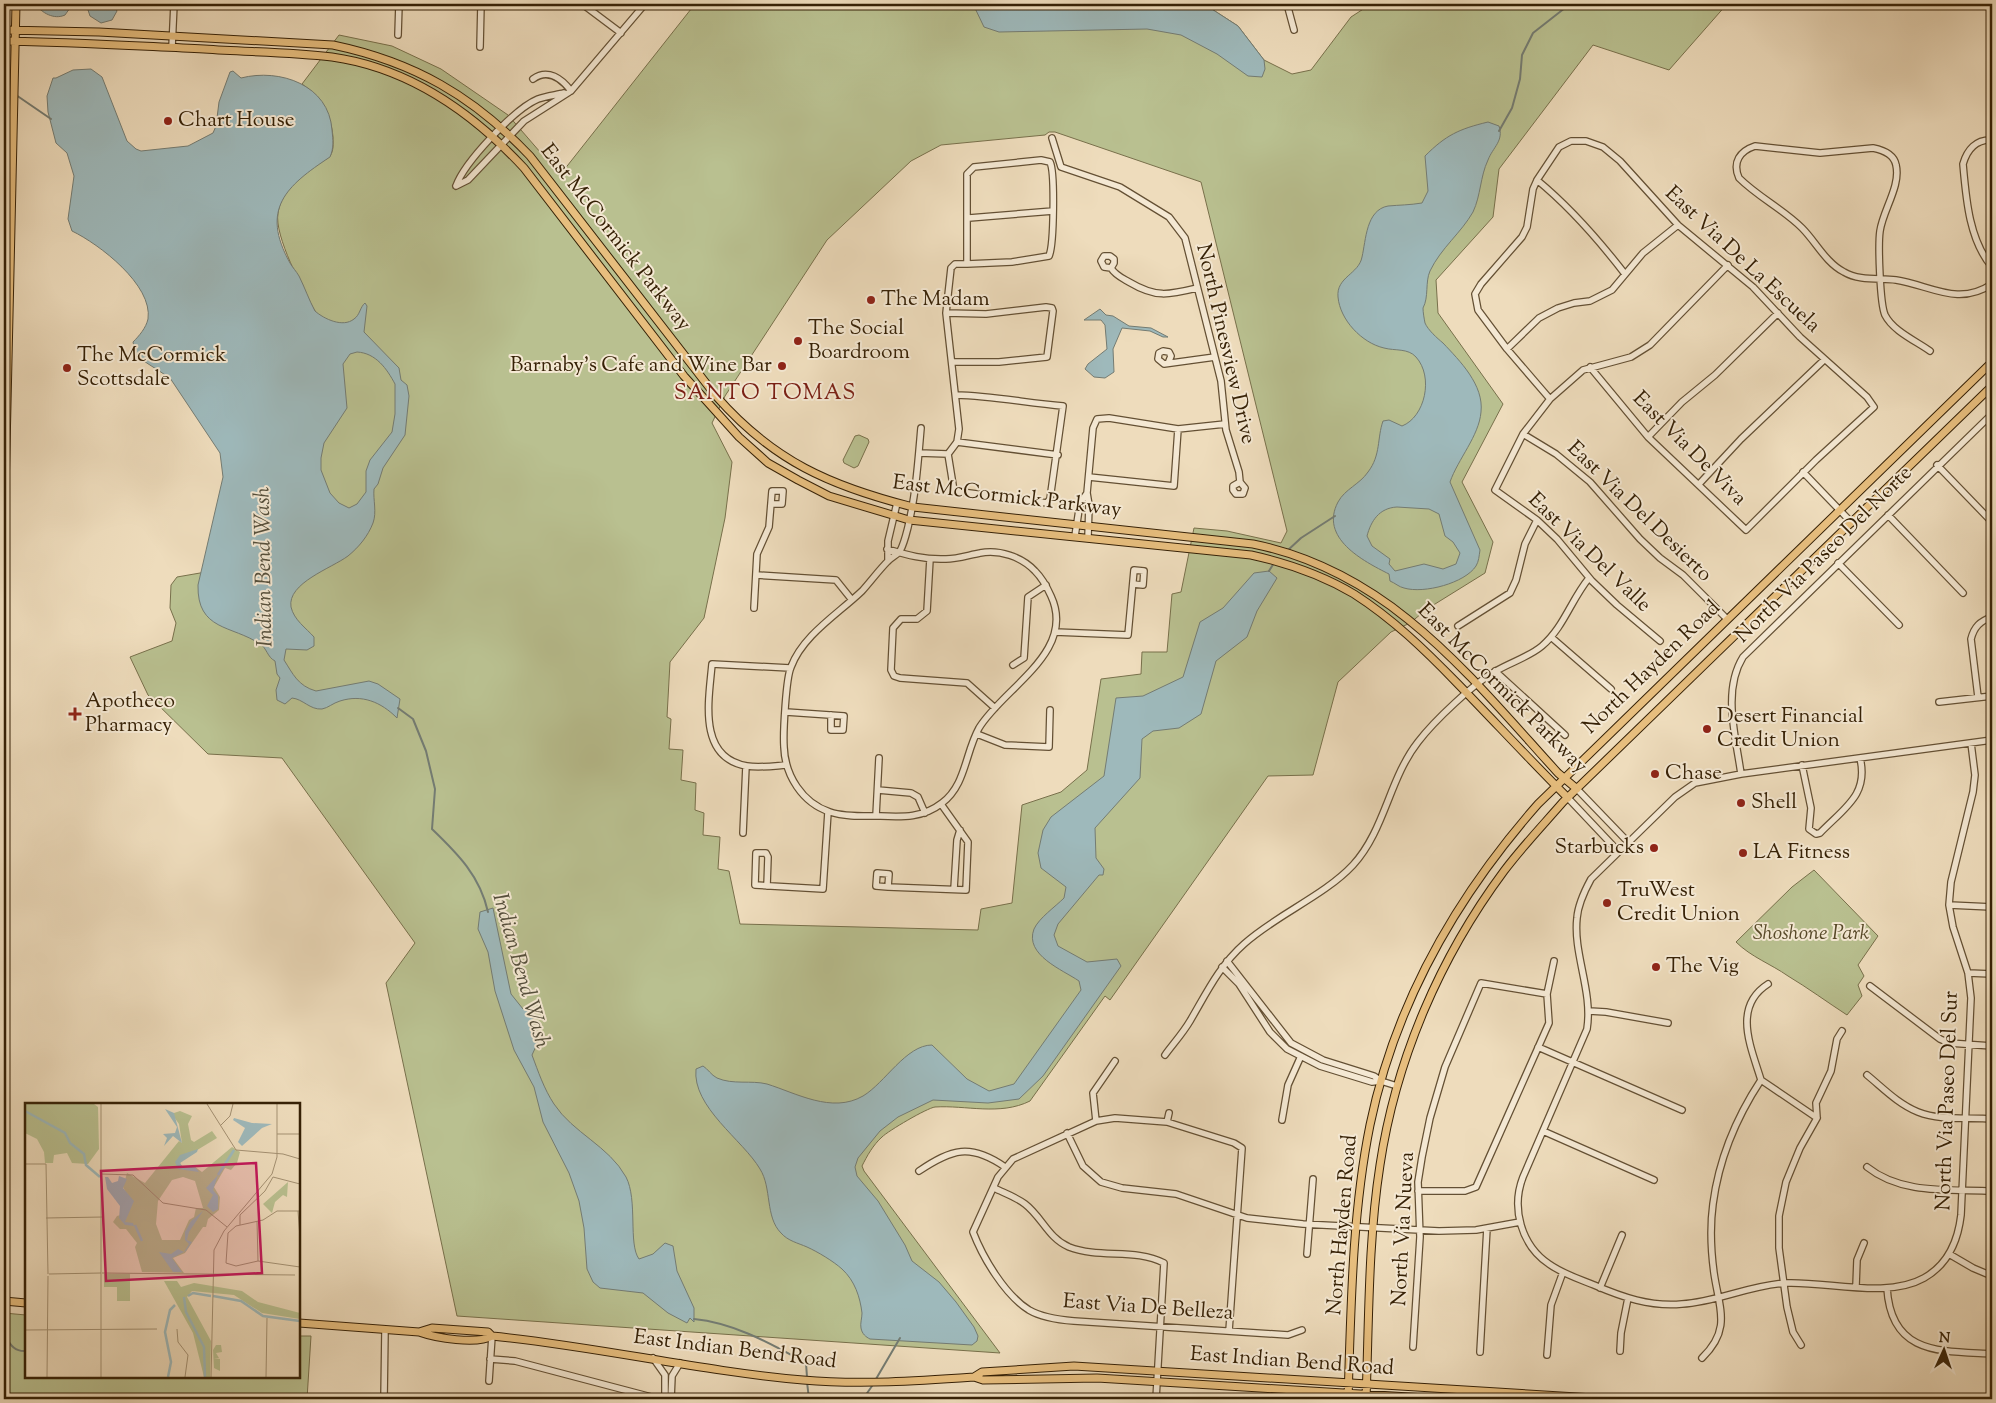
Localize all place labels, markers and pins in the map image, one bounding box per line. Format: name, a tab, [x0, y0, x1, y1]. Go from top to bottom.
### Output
place label: Chart House	[178, 106, 294, 136]
marker: Chart House	[162, 115, 174, 127]
place label: The Madam	[881, 285, 990, 315]
marker: The Madam	[865, 294, 877, 306]
place label: The Social Boardroom	[808, 314, 910, 368]
marker: The Social Boardroom	[792, 335, 804, 347]
place label: The McCormick Scottsdale	[77, 341, 227, 395]
place label: Barnaby's Cafe and Wine Bar	[510, 351, 772, 381]
marker: Barnaby's Cafe and Wine Bar	[776, 360, 788, 372]
marker: The McCormick Scottsdale	[61, 362, 73, 374]
place label: Apotheco Pharmacy	[85, 687, 175, 741]
place label: Desert Financial Credit Union	[1717, 702, 1864, 756]
marker: Apotheco Pharmacy	[69, 708, 81, 720]
marker: Desert Financial Credit Union	[1701, 723, 1713, 735]
place label: Chase	[1665, 759, 1722, 789]
marker: Chase	[1649, 768, 1661, 780]
place label: Shell	[1751, 788, 1797, 818]
marker: Shell	[1735, 797, 1747, 809]
place label: Starbucks	[1555, 833, 1644, 863]
place label: LA Fitness	[1753, 838, 1850, 868]
marker: Starbucks	[1648, 842, 1660, 854]
marker: LA Fitness	[1737, 847, 1749, 859]
place label: TruWest Credit Union	[1617, 876, 1740, 930]
marker: TruWest Credit Union	[1601, 897, 1613, 909]
place label: The Vig	[1666, 952, 1739, 982]
marker: The Vig	[1650, 961, 1662, 973]

